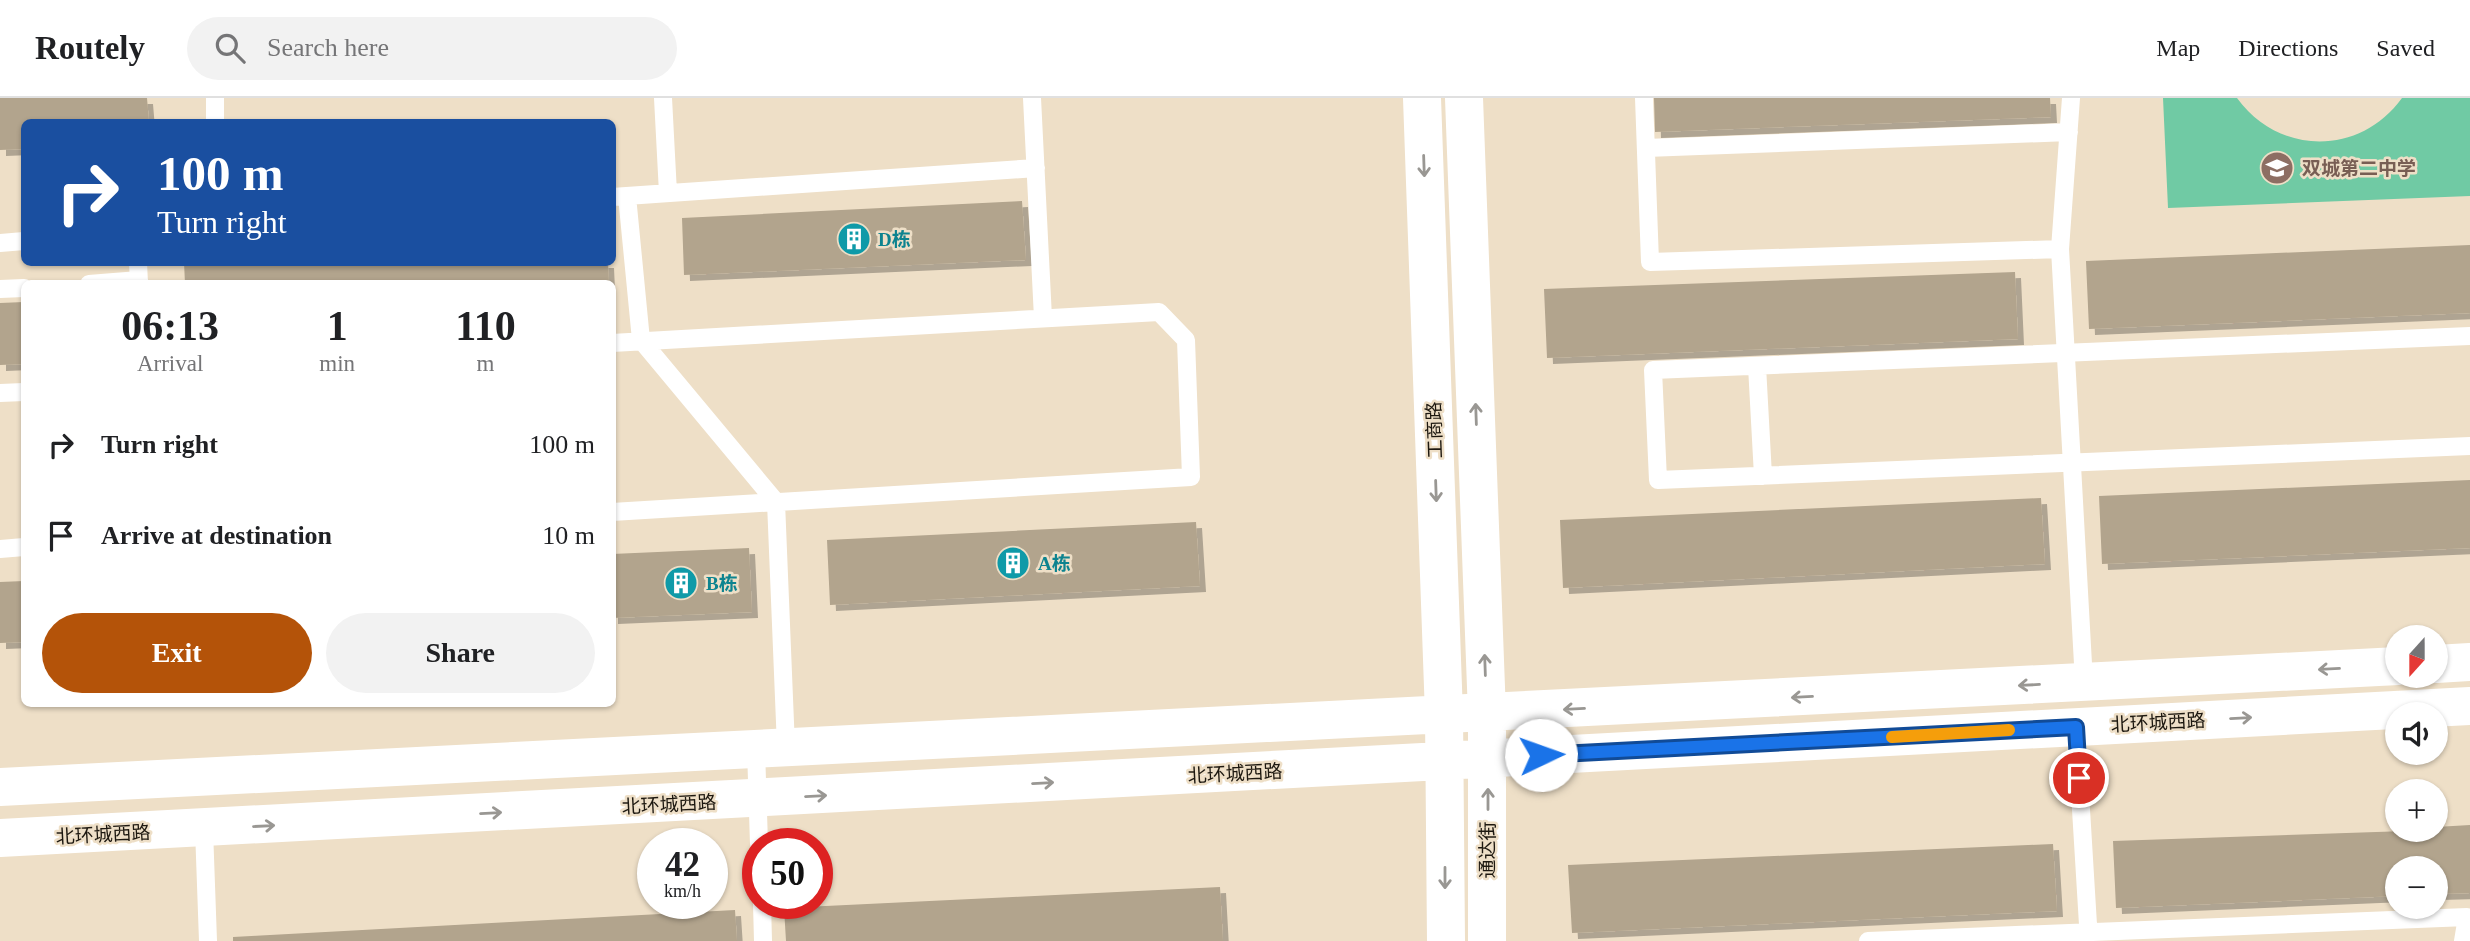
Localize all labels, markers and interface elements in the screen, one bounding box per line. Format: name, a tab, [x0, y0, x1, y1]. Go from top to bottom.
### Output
search box	[187, 17, 677, 80]
icon: search	[211, 29, 249, 67]
text: Routely	[35, 30, 145, 66]
text: Search here	[267, 33, 389, 62]
text: Map	[2156, 35, 2200, 61]
text: Directions	[2238, 35, 2338, 61]
text: Saved	[2376, 35, 2435, 61]
text: 100 m	[157, 146, 284, 201]
icon: right	[42, 147, 133, 238]
school or university icon: 双城第二中学	[2258, 149, 2296, 187]
one-way arrow	[1418, 154, 1431, 177]
place label: 双城第二中学	[2302, 158, 2416, 179]
text: Turn right	[157, 204, 287, 240]
building icon: D栋	[835, 220, 873, 258]
place label: D栋	[878, 229, 911, 250]
text: 06:13	[121, 303, 219, 349]
text: 1	[327, 303, 348, 349]
text: 110	[455, 303, 516, 349]
text: Arrival	[137, 351, 203, 376]
text: min	[319, 351, 355, 376]
text: m	[477, 351, 494, 376]
street label: 工商路	[1423, 401, 1446, 459]
one-way arrow	[1470, 402, 1483, 425]
icon: right	[42, 426, 80, 464]
text: Turn right	[101, 430, 218, 459]
text: 100 m	[529, 430, 595, 459]
one-way arrow	[1430, 480, 1443, 503]
icon: arrive	[42, 517, 80, 555]
text: Arrive at destination	[101, 521, 332, 550]
text: 10 m	[542, 521, 595, 550]
building icon: A栋	[994, 544, 1032, 582]
place label: A栋	[1038, 553, 1071, 574]
building icon: B栋	[662, 564, 700, 602]
place label: B栋	[706, 573, 738, 594]
button: Exit	[42, 613, 312, 693]
button: Share	[326, 613, 595, 693]
north arrow	[2385, 625, 2448, 688]
map controls	[2385, 625, 2448, 919]
one-way arrow	[1478, 654, 1491, 677]
one-way arrow	[2318, 663, 2341, 676]
one-way arrow	[2018, 679, 2041, 692]
one-way arrow	[1791, 691, 1813, 704]
button: sound	[2385, 702, 2448, 765]
one-way arrow	[1564, 703, 1586, 716]
street label: 北环城西路	[2110, 710, 2206, 735]
one-way arrow	[2229, 711, 2252, 724]
position arrow	[1504, 718, 1578, 792]
pin	[2049, 748, 2109, 808]
icon: arrive	[2060, 759, 2098, 797]
street label: 北环城西路	[1187, 761, 1283, 786]
one-way arrow	[1032, 777, 1055, 790]
button: +	[2385, 779, 2448, 842]
one-way arrow	[1481, 788, 1494, 811]
one-way arrow	[804, 789, 827, 802]
street label: 北环城西路	[621, 792, 717, 817]
one-way arrow	[479, 807, 502, 820]
one-way arrow	[252, 819, 275, 832]
street label: 通达街	[1477, 821, 1498, 879]
street label: 北环城西路	[55, 822, 151, 847]
speed limit sign: 50	[742, 828, 833, 919]
text: 42	[665, 845, 700, 884]
button: −	[2385, 856, 2448, 919]
one-way arrow	[1439, 867, 1452, 890]
text: km/h	[664, 881, 701, 901]

